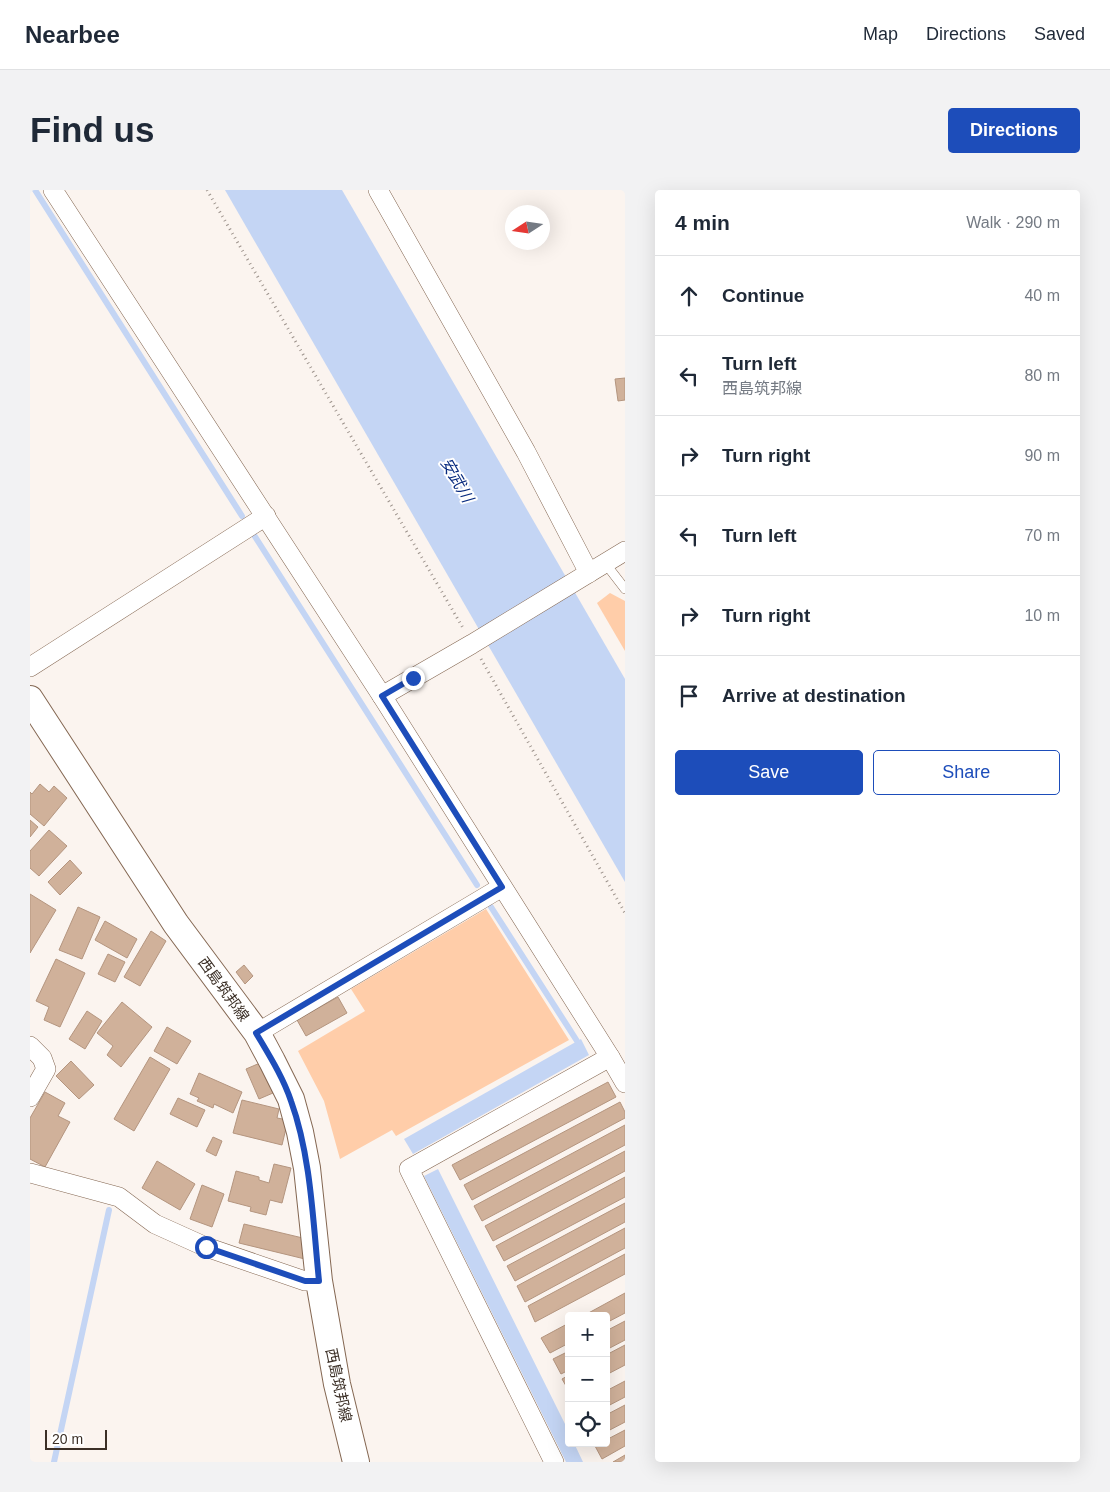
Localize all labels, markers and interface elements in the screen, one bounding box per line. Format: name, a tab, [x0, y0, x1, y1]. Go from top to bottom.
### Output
text: Nearbee	[25, 21, 120, 48]
text: Map	[863, 24, 898, 44]
text: Directions	[926, 24, 1006, 44]
text: Saved	[1034, 24, 1085, 44]
button: Directions	[948, 108, 1080, 153]
text: Find us	[30, 110, 154, 149]
north arrow	[505, 205, 550, 250]
text: 4 min	[675, 211, 730, 234]
text: Walk · 290 m	[966, 214, 1060, 231]
icon: ahead	[675, 282, 703, 310]
text: Continue	[722, 285, 804, 306]
text: 40 m	[1024, 287, 1060, 304]
text: Turn left	[722, 353, 797, 374]
icon: left	[675, 362, 703, 390]
text: 80 m	[1024, 367, 1060, 384]
text: 西島筑邦線	[722, 380, 802, 397]
icon: right	[675, 442, 703, 470]
text: Turn right	[722, 445, 810, 466]
text: 90 m	[1024, 447, 1060, 464]
water label: 安武川	[438, 455, 477, 507]
icon: left	[675, 522, 703, 550]
text: Turn left	[722, 525, 797, 546]
text: 70 m	[1024, 527, 1060, 544]
icon: right	[675, 602, 703, 630]
text: Turn right	[722, 605, 810, 626]
text: 10 m	[1024, 607, 1060, 624]
route end	[402, 667, 425, 690]
icon: arrive	[675, 682, 703, 710]
text: Arrive at destination	[722, 685, 906, 706]
button: Save	[675, 750, 863, 795]
button: Share	[873, 750, 1060, 795]
street label: 西島筑邦線	[195, 954, 253, 1024]
route start	[195, 1236, 218, 1259]
map controls	[565, 1312, 610, 1447]
button: +	[565, 1312, 610, 1357]
street label: 西島筑邦線	[323, 1347, 355, 1423]
button: −	[565, 1357, 610, 1402]
button: locate	[565, 1402, 610, 1447]
scale bar	[45, 1427, 108, 1450]
text: 20 m	[52, 1431, 83, 1447]

